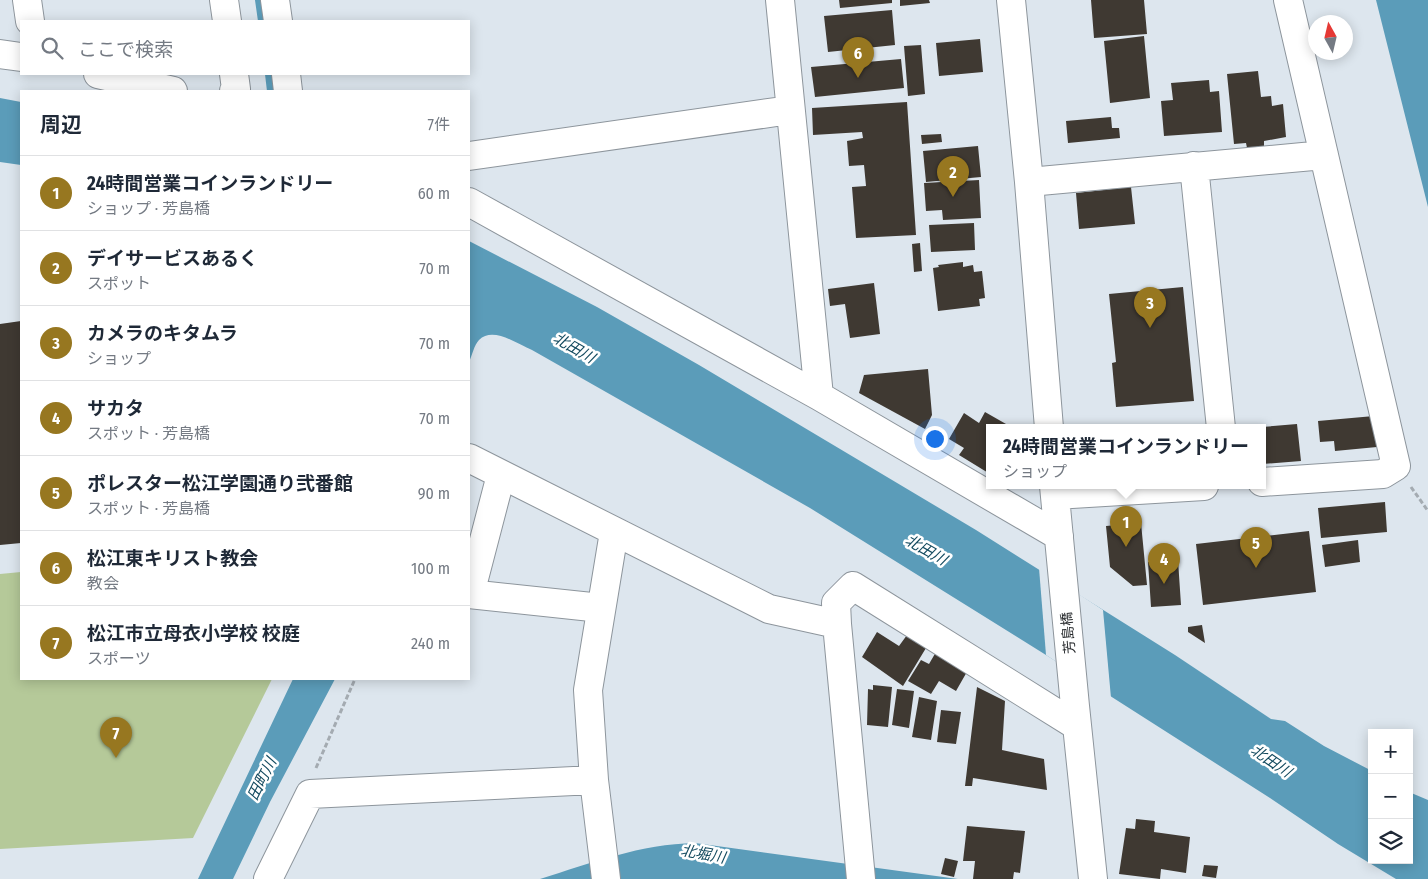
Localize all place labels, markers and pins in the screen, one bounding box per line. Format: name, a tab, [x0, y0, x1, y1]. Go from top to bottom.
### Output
pin: 6	[842, 37, 874, 78]
pin: 2	[937, 156, 969, 197]
pin: 3	[1134, 287, 1166, 328]
pin: 1	[1110, 506, 1142, 547]
pin: 5	[1240, 527, 1272, 568]
pin: 4	[1148, 543, 1180, 584]
pin: 7	[100, 717, 132, 758]

